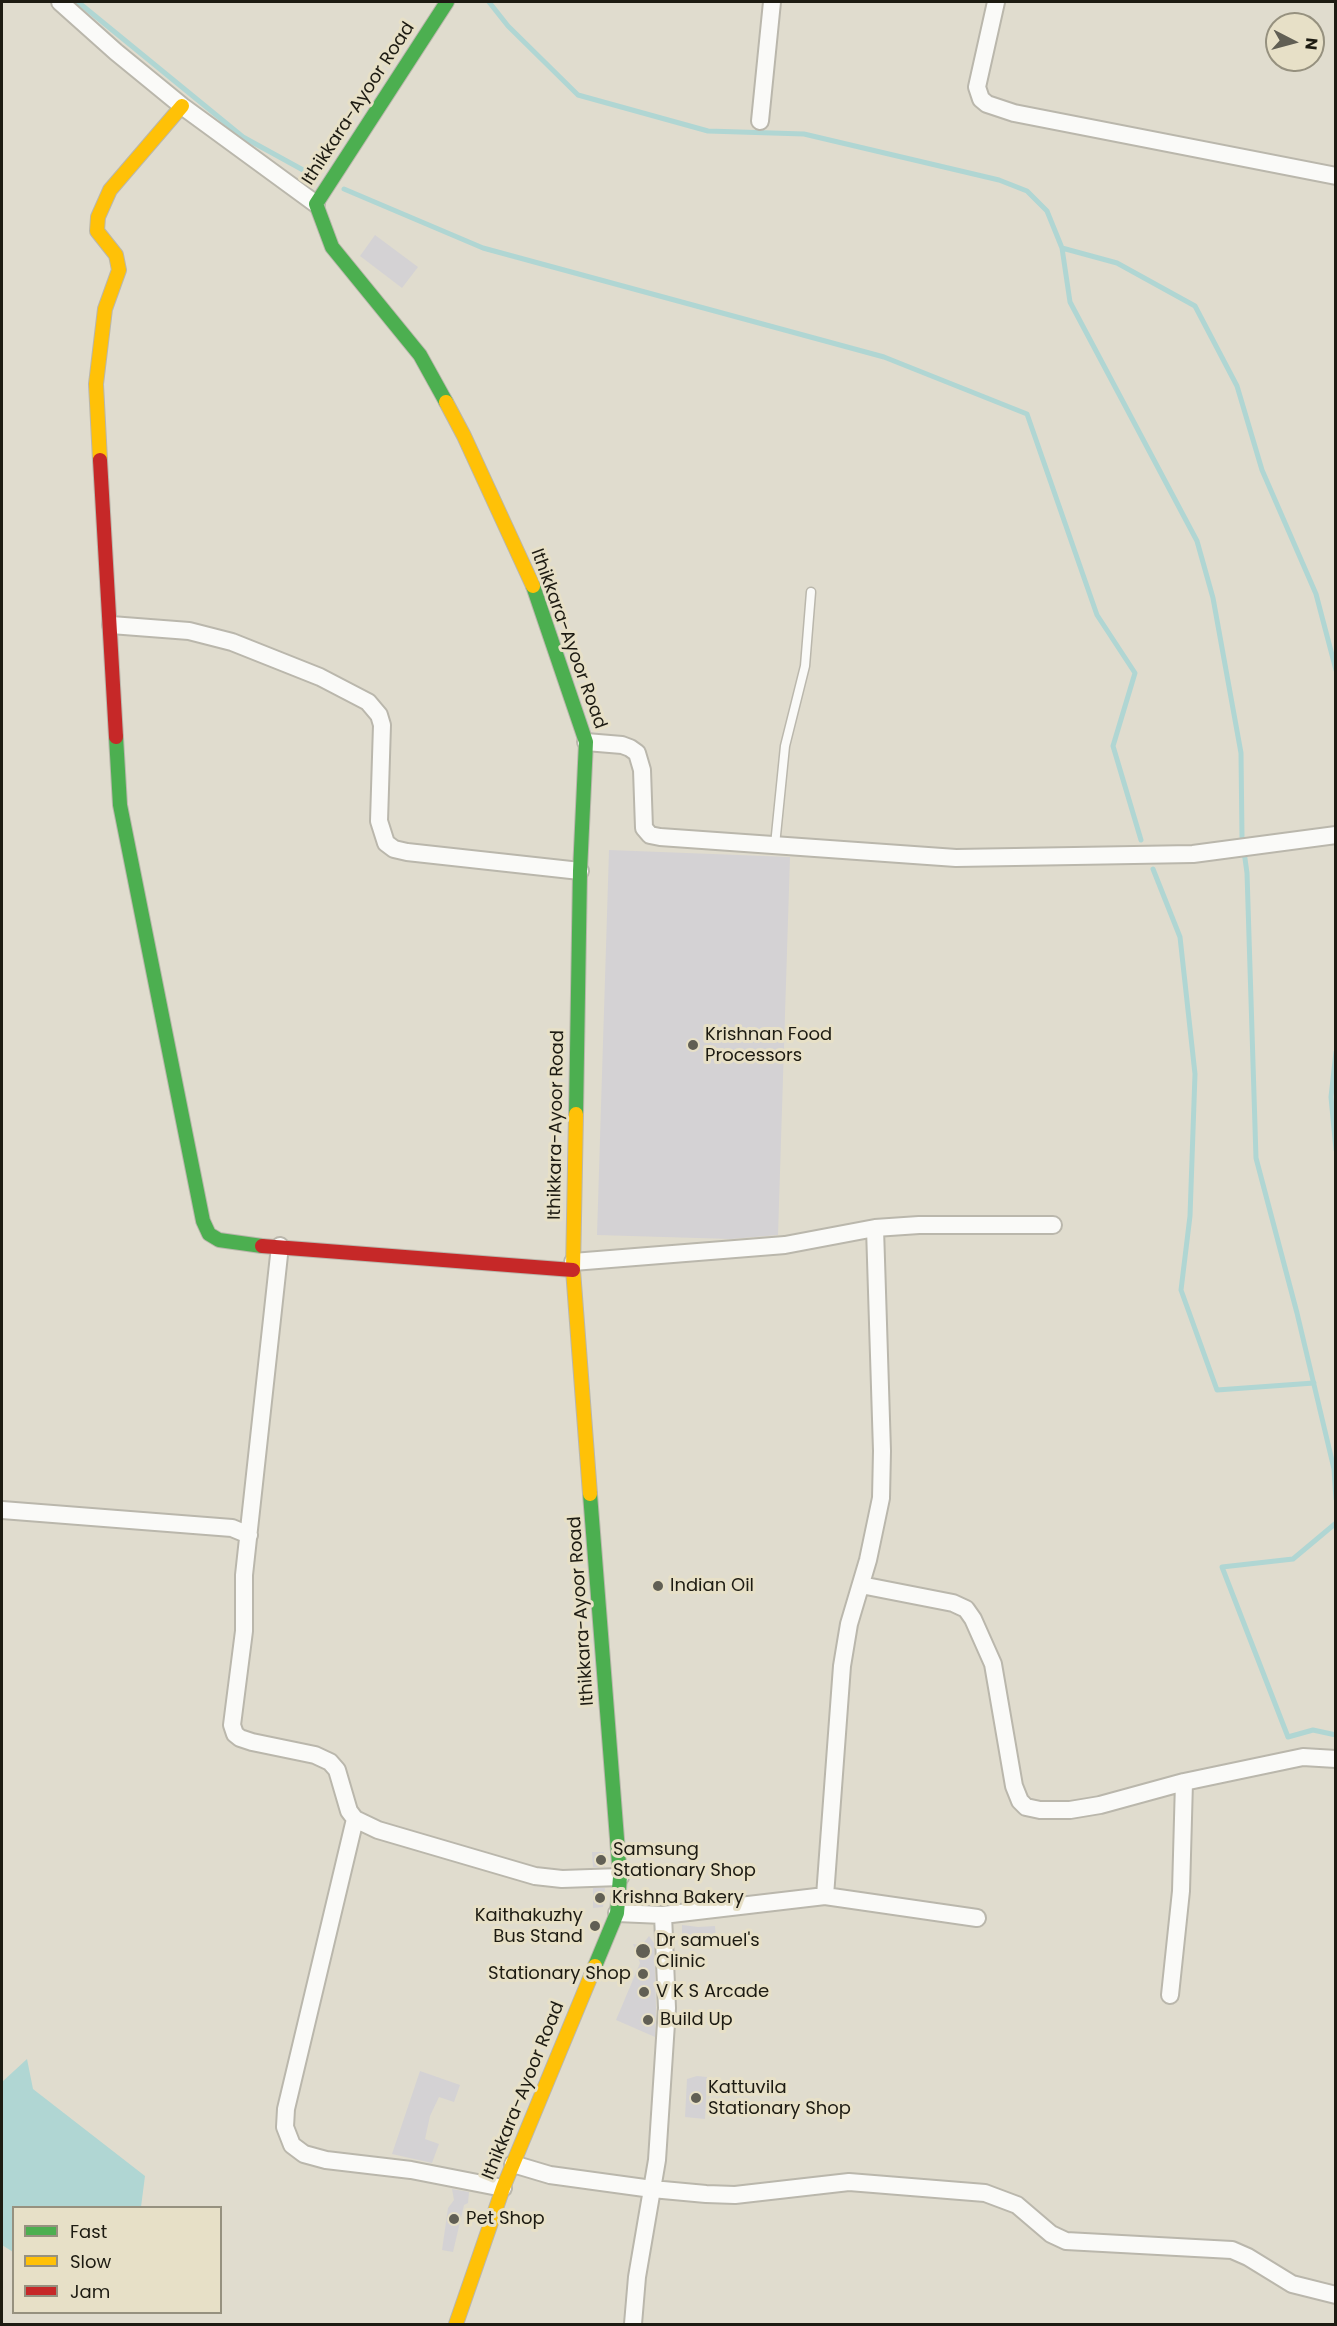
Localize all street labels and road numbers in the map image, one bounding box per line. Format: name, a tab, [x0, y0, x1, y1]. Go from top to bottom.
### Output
street label: Ithikkara-Ayoor Road	[298, 18, 420, 190]
street label: Ithikkara-Ayoor Road	[525, 546, 611, 732]
street label: Ithikkara-Ayoor Road	[545, 1030, 569, 1220]
street label: Ithikkara-Ayoor Road	[565, 1515, 599, 1707]
street label: Ithikkara-Ayoor Road	[478, 1999, 570, 2183]

